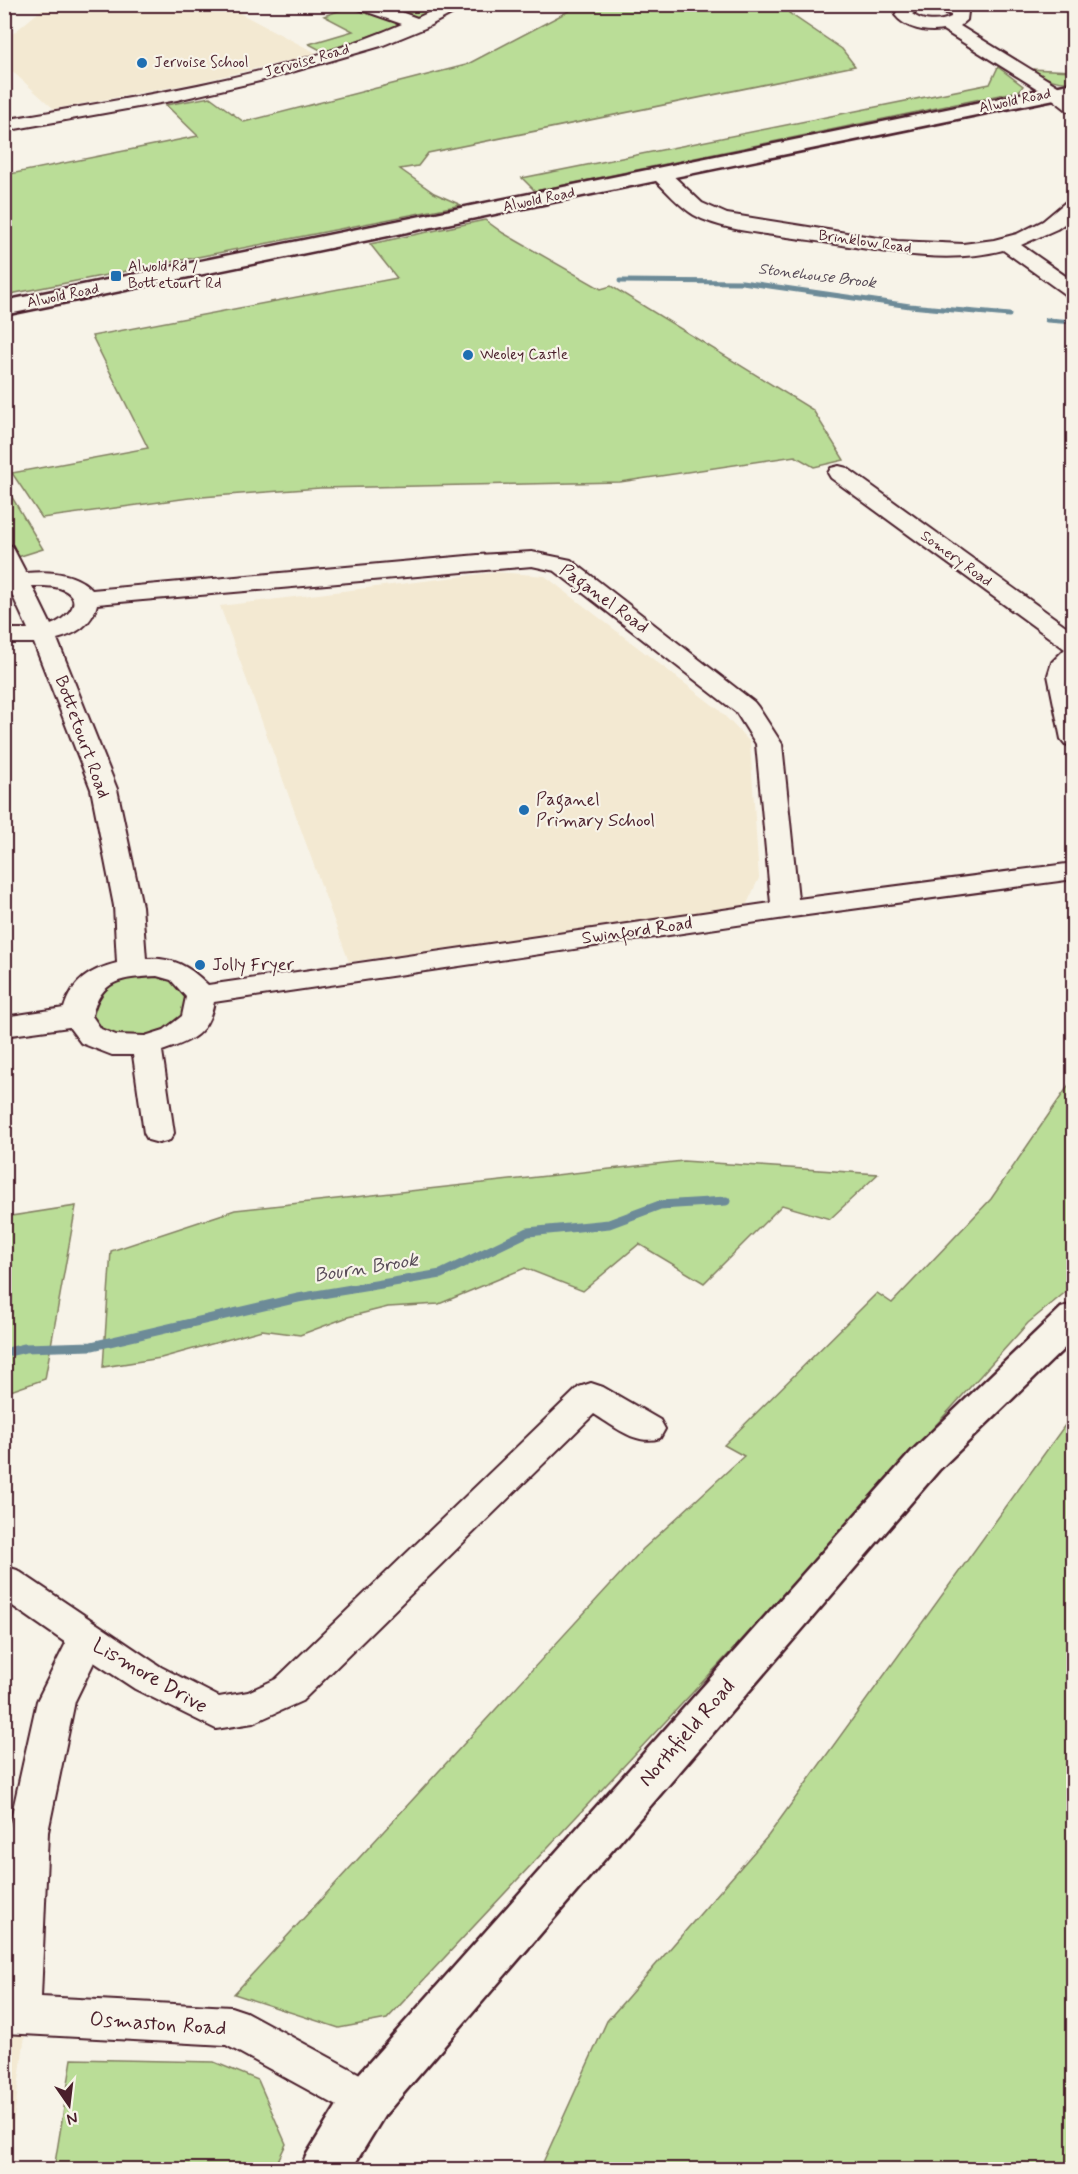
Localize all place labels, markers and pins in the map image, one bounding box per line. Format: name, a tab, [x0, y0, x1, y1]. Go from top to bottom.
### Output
place label: Jervoise School	[154, 53, 248, 73]
marker: Jervoise School	[135, 56, 149, 70]
place label: Alwold Rd / Bottetourt Rd	[128, 257, 222, 294]
marker: Alwold Rd / Bottetourt Rd	[109, 269, 123, 283]
place label: Weoley Castle	[480, 345, 568, 365]
marker: Weoley Castle	[461, 348, 475, 362]
place label: Paganel Primary School	[536, 788, 655, 833]
marker: Paganel Primary School	[517, 803, 531, 817]
place label: Jolly Fryer	[212, 953, 295, 977]
marker: Jolly Fryer	[193, 958, 207, 972]

